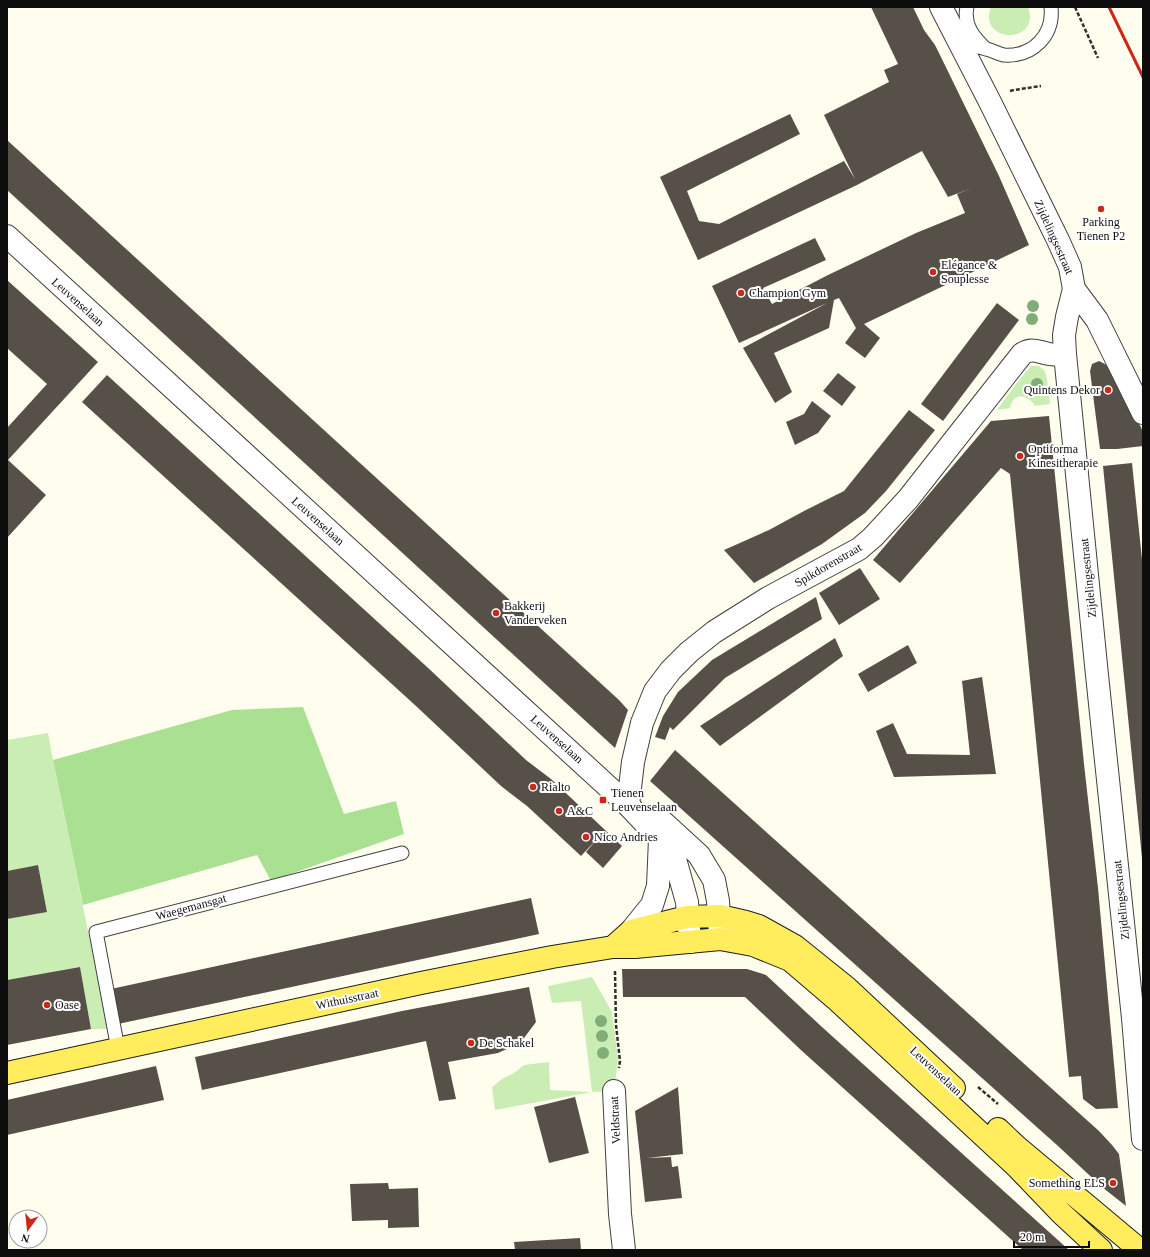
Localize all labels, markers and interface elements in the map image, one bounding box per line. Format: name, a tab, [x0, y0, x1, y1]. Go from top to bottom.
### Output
street label: Zijdelingsestraat	[1031, 198, 1077, 277]
marker: Parking Tienen P2	[1096, 204, 1106, 214]
place label: Parking Tienen P2	[1077, 215, 1125, 243]
place label: Elégance & Souplesse	[941, 258, 998, 286]
marker: Elégance & Souplesse	[928, 267, 938, 277]
street label: Leuvenselaan	[49, 275, 107, 329]
place label: Champion Gym	[749, 286, 827, 300]
marker: Champion Gym	[736, 288, 746, 298]
place label: Quintens Dekor	[1024, 383, 1100, 397]
marker: Quintens Dekor	[1103, 385, 1113, 395]
place label: Optiforma Kinesitherapie	[1028, 442, 1098, 470]
marker: Optiforma Kinesitherapie	[1015, 451, 1025, 461]
street label: Leuvenselaan	[289, 494, 347, 548]
street label: Zijdelingsestraat	[1077, 537, 1099, 619]
street label: Spikdorenstraat	[792, 540, 865, 590]
place label: Bakkerij Vanderveken	[504, 599, 567, 627]
marker: Bakkerij Vanderveken	[491, 608, 501, 618]
street label: Leuvenselaan	[528, 712, 586, 766]
place label: Rialto	[541, 780, 570, 794]
marker: Rialto	[528, 782, 538, 792]
place label: Tienen Leuvenselaan	[611, 786, 677, 814]
marker: Tienen Leuvenselaan	[598, 795, 608, 805]
place label: A&C	[567, 804, 593, 818]
marker: A&C	[554, 806, 564, 816]
place label: Nico Andries	[594, 830, 658, 844]
marker: Nico Andries	[581, 832, 591, 842]
street label: Zijdelingsestraat	[1110, 859, 1132, 941]
street label: Waegemansgat	[154, 891, 228, 923]
street label: Withuisstraat	[314, 985, 380, 1012]
place label: Oase	[55, 998, 79, 1012]
marker: Oase	[42, 1000, 52, 1010]
place label: De Schakel	[479, 1036, 535, 1050]
marker: De Schakel	[466, 1038, 476, 1048]
street label: Leuvenselaan	[907, 1043, 965, 1099]
street label: Veldstraat	[607, 1095, 623, 1144]
place label: Something ELS	[1029, 1176, 1105, 1190]
marker: Something ELS	[1108, 1178, 1118, 1188]
north arrow	[8, 1209, 48, 1249]
scale bar	[1014, 1223, 1089, 1249]
text: 20 m	[1020, 1230, 1045, 1244]
text: N	[20, 1232, 31, 1245]

